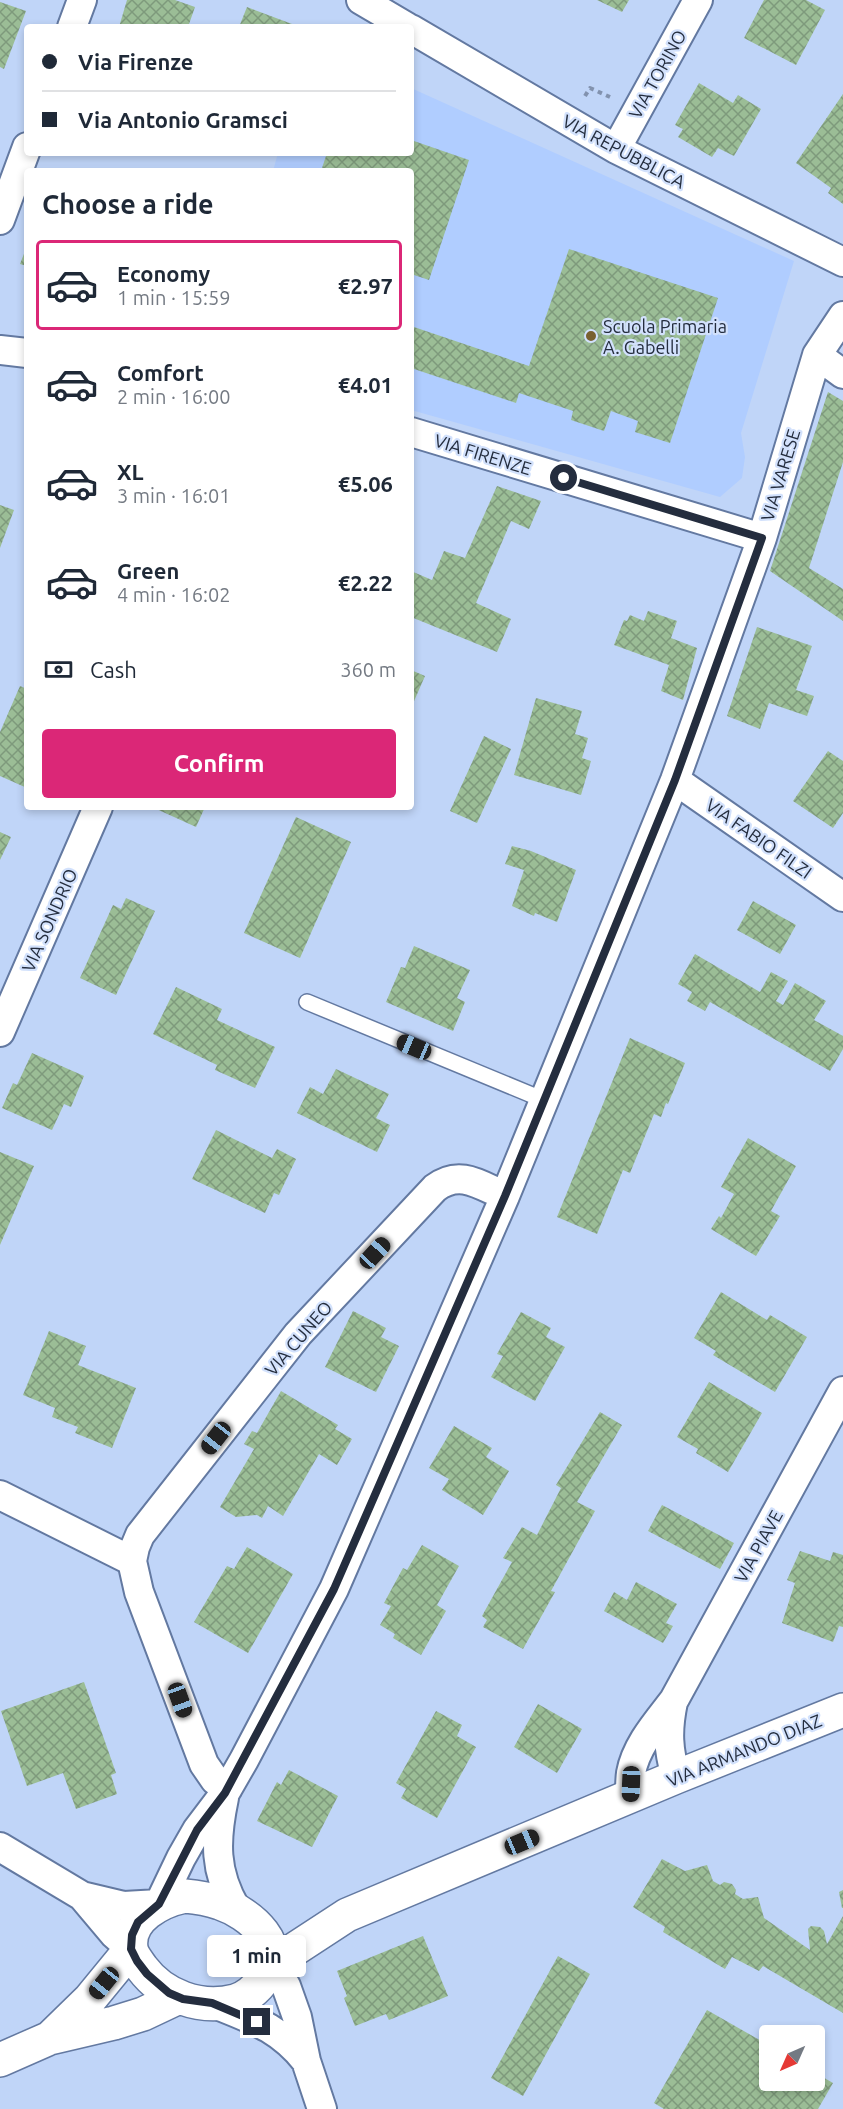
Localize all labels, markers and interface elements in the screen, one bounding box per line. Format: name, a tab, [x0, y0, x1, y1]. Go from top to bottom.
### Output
street label: VIA TORINO	[624, 26, 690, 122]
text: Via Firenze	[78, 49, 193, 74]
text: Via Antonio Gramsci	[78, 107, 288, 132]
street label: VIA REPUBBLICA	[559, 110, 689, 192]
text: Choose a ride	[42, 189, 214, 219]
icon: car	[45, 258, 99, 312]
text: Economy	[117, 261, 210, 286]
text: €2.97	[338, 273, 393, 298]
text: 1 min · 15:59	[117, 286, 231, 309]
place label: Scuola Primaria A. Gabelli	[603, 316, 727, 357]
marker: Scuola Primaria A. Gabelli	[584, 329, 598, 343]
icon: car	[45, 357, 99, 411]
text: Comfort	[117, 360, 204, 385]
text: €4.01	[338, 372, 393, 397]
text: 2 min · 16:00	[117, 385, 231, 408]
street label: VIA VARESE	[757, 427, 803, 523]
street label: VIA FIRENZE	[432, 430, 534, 478]
icon: car	[45, 456, 99, 510]
text: XL	[117, 459, 144, 484]
route start	[550, 464, 577, 491]
text: €5.06	[338, 471, 393, 496]
text: 3 min · 16:01	[117, 484, 231, 507]
icon: car	[45, 555, 99, 609]
text: Green	[117, 558, 179, 583]
text: €2.22	[338, 570, 393, 595]
text: 4 min · 16:02	[117, 583, 231, 606]
icon: cash	[42, 653, 75, 686]
text: Cash	[90, 657, 137, 682]
text: 360 m	[340, 658, 396, 681]
button: Confirm	[42, 729, 396, 798]
street label: VIA FABIO FILZI	[702, 794, 816, 882]
street label: VIA SONDRIO	[17, 865, 81, 975]
car	[394, 1032, 434, 1062]
car	[356, 1234, 394, 1272]
street label: VIA CUNEO	[260, 1297, 336, 1379]
car	[198, 1418, 234, 1458]
street label: VIA PIAVE	[730, 1506, 786, 1586]
car	[165, 1680, 195, 1720]
street label: VIA ARMANDO DIAZ	[664, 1710, 824, 1790]
car	[621, 1766, 641, 1802]
car	[502, 1827, 542, 1857]
callout: 1 min	[208, 1935, 306, 1977]
text: 1 min	[231, 1944, 282, 1967]
car	[86, 1963, 122, 2003]
route end	[243, 2008, 270, 2035]
north arrow	[759, 2025, 825, 2091]
map controls	[759, 2025, 825, 2091]

